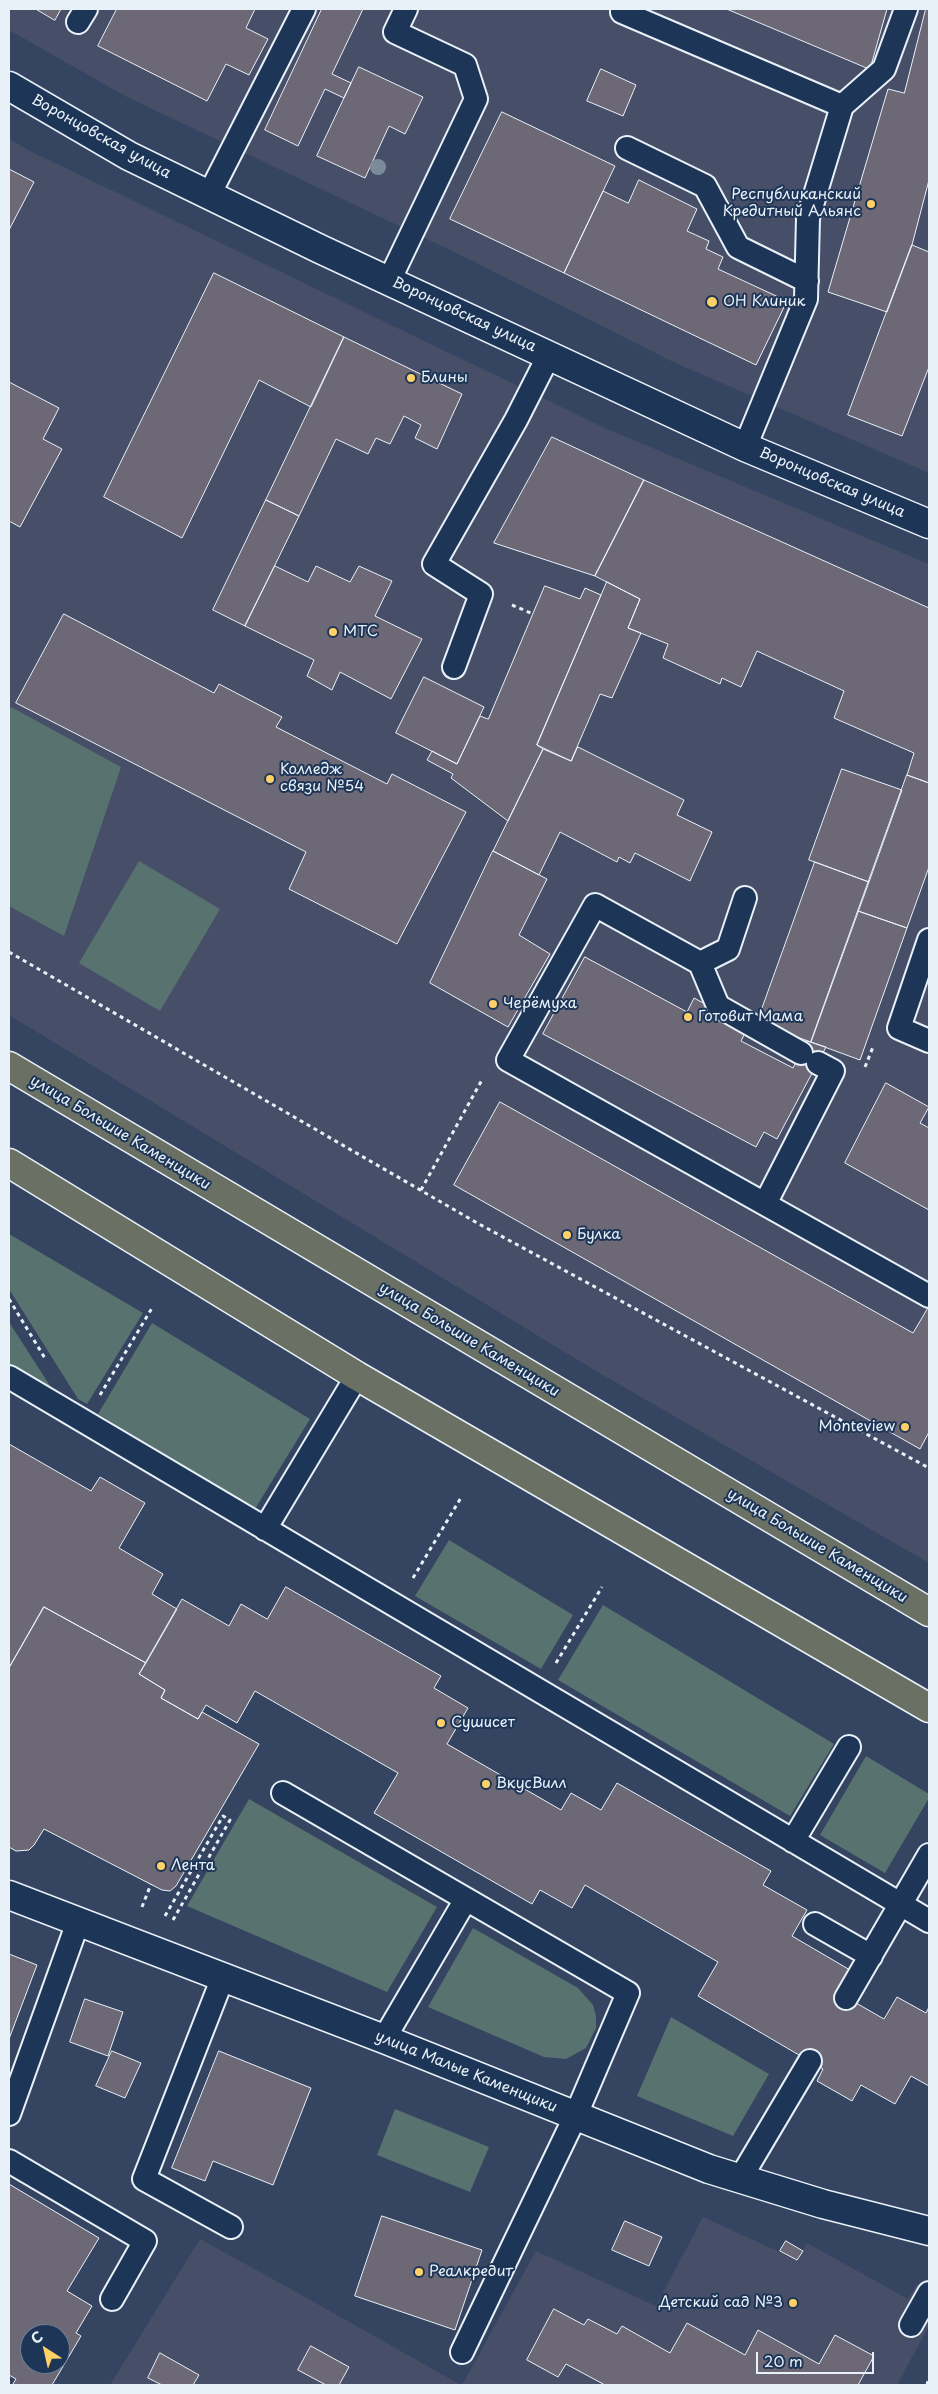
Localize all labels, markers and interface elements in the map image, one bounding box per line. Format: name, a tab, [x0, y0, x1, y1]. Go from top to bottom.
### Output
street label: Воронцовская улица	[28, 91, 174, 183]
place label: Республиканский Кредитный Альянс	[722, 186, 861, 221]
marker: Республиканский Кредитный Альянс	[865, 198, 877, 210]
street label: Воронцовская улица	[389, 274, 539, 356]
place label: ОН Клиник	[723, 293, 805, 311]
marker: ОН Клиник	[705, 295, 719, 309]
place label: Блины	[421, 369, 468, 387]
marker: Блины	[405, 372, 417, 384]
street label: Воронцовская улица	[756, 444, 908, 522]
place label: МТС	[343, 623, 378, 641]
marker: МТС	[327, 626, 339, 638]
place label: Колледж связи №54	[280, 761, 364, 796]
marker: Колледж связи №54	[264, 773, 276, 785]
place label: Черёмуха	[503, 995, 577, 1013]
marker: Черёмуха	[487, 998, 499, 1010]
place label: Готовит Мама	[698, 1008, 803, 1026]
marker: Готовит Мама	[682, 1011, 694, 1023]
street label: улица Большие Каменщики	[27, 1072, 213, 1194]
place label: Булка	[577, 1226, 620, 1244]
marker: Булка	[561, 1229, 573, 1241]
street label: улица Большие Каменщики	[376, 1279, 562, 1401]
place label: Monteview	[819, 1418, 895, 1436]
marker: Monteview	[899, 1421, 911, 1433]
street label: улица Большие Каменщики	[724, 1485, 910, 1607]
place label: Сушисет	[451, 1714, 515, 1732]
marker: Сушисет	[435, 1717, 447, 1729]
place label: ВкусВилл	[496, 1775, 566, 1793]
marker: ВкусВилл	[480, 1778, 492, 1790]
place label: Лента	[171, 1857, 215, 1875]
marker: Лента	[155, 1860, 167, 1872]
street label: улица Малые Каменщики	[372, 2027, 560, 2117]
place label: Реалкредит	[429, 2263, 513, 2281]
marker: Реалкредит	[413, 2266, 425, 2278]
place label: Детский сад №3	[659, 2294, 783, 2312]
marker: Детский сад №3	[787, 2297, 799, 2309]
north arrow	[20, 2324, 70, 2374]
text: С	[26, 2326, 47, 2349]
scale bar	[758, 2342, 876, 2374]
text: 20 m	[764, 2349, 803, 2372]

